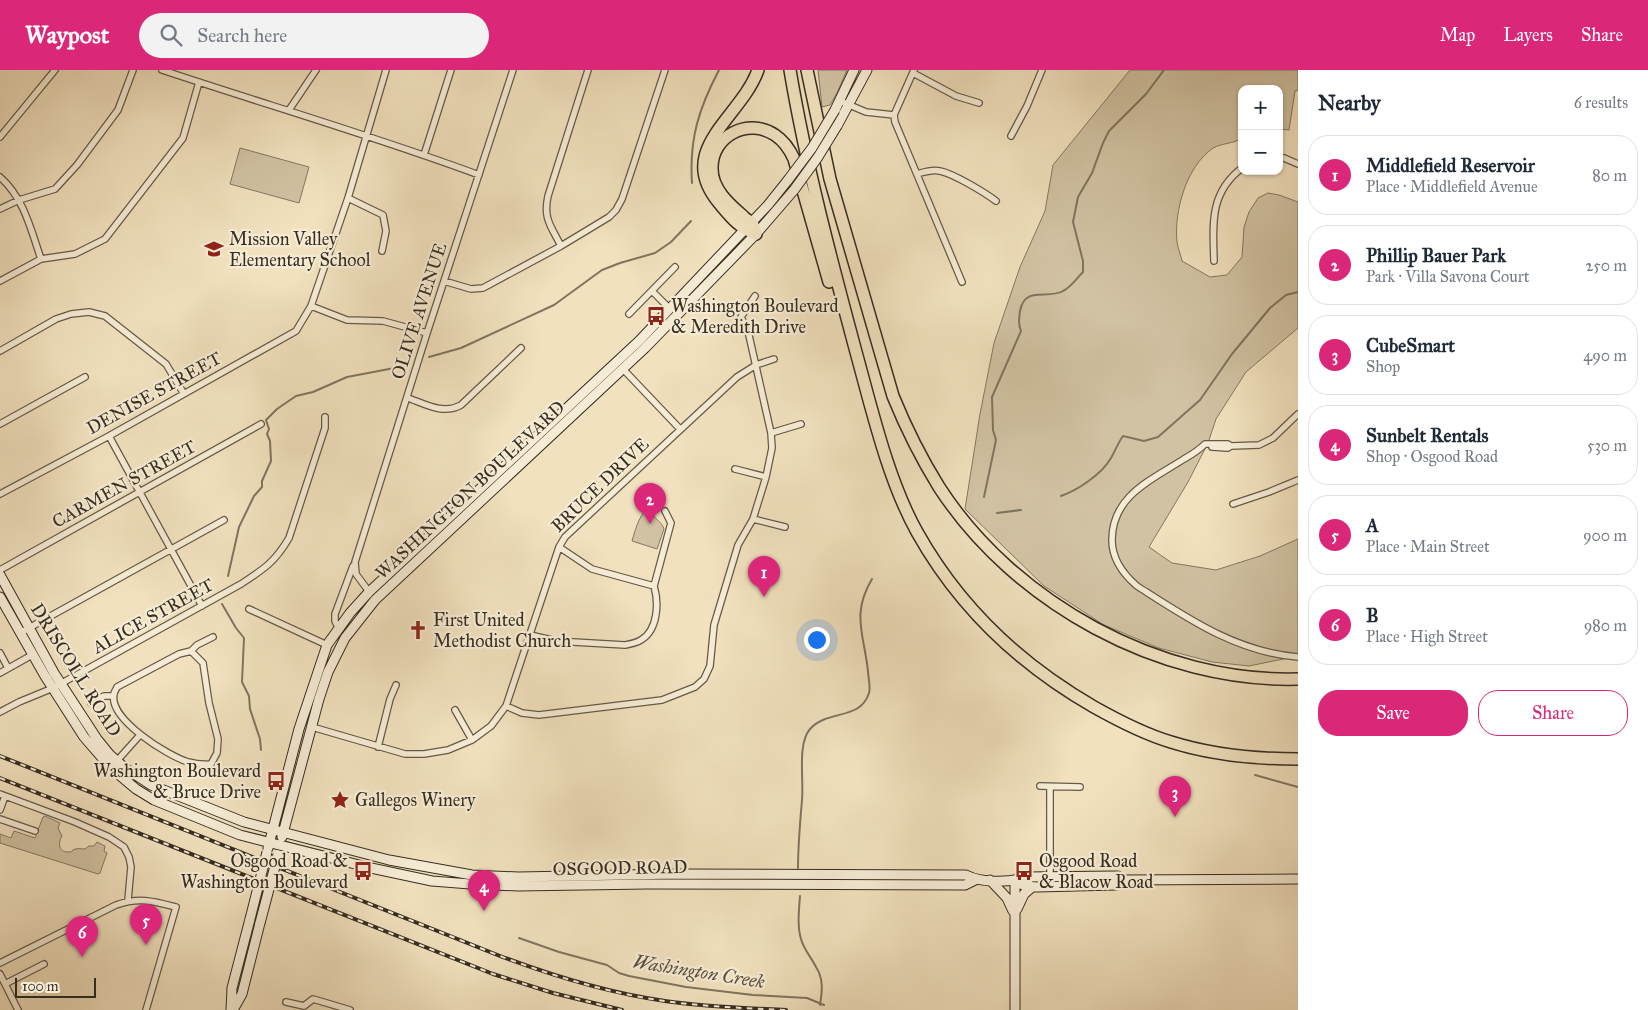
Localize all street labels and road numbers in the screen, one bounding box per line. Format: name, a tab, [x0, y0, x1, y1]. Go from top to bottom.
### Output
street label: OLIVE AVENUE	[387, 240, 451, 382]
street label: DENISE STREET	[83, 347, 225, 439]
street label: WASHINGTON BOULEVARD	[371, 396, 569, 584]
street label: BRUCE DRIVE	[547, 433, 653, 537]
street label: CARMEN STREET	[48, 435, 200, 533]
street label: ALICE STREET	[88, 574, 218, 659]
street label: DRISCOLL ROAD	[26, 599, 126, 741]
street label: OSGOOD ROAD	[552, 856, 688, 880]

